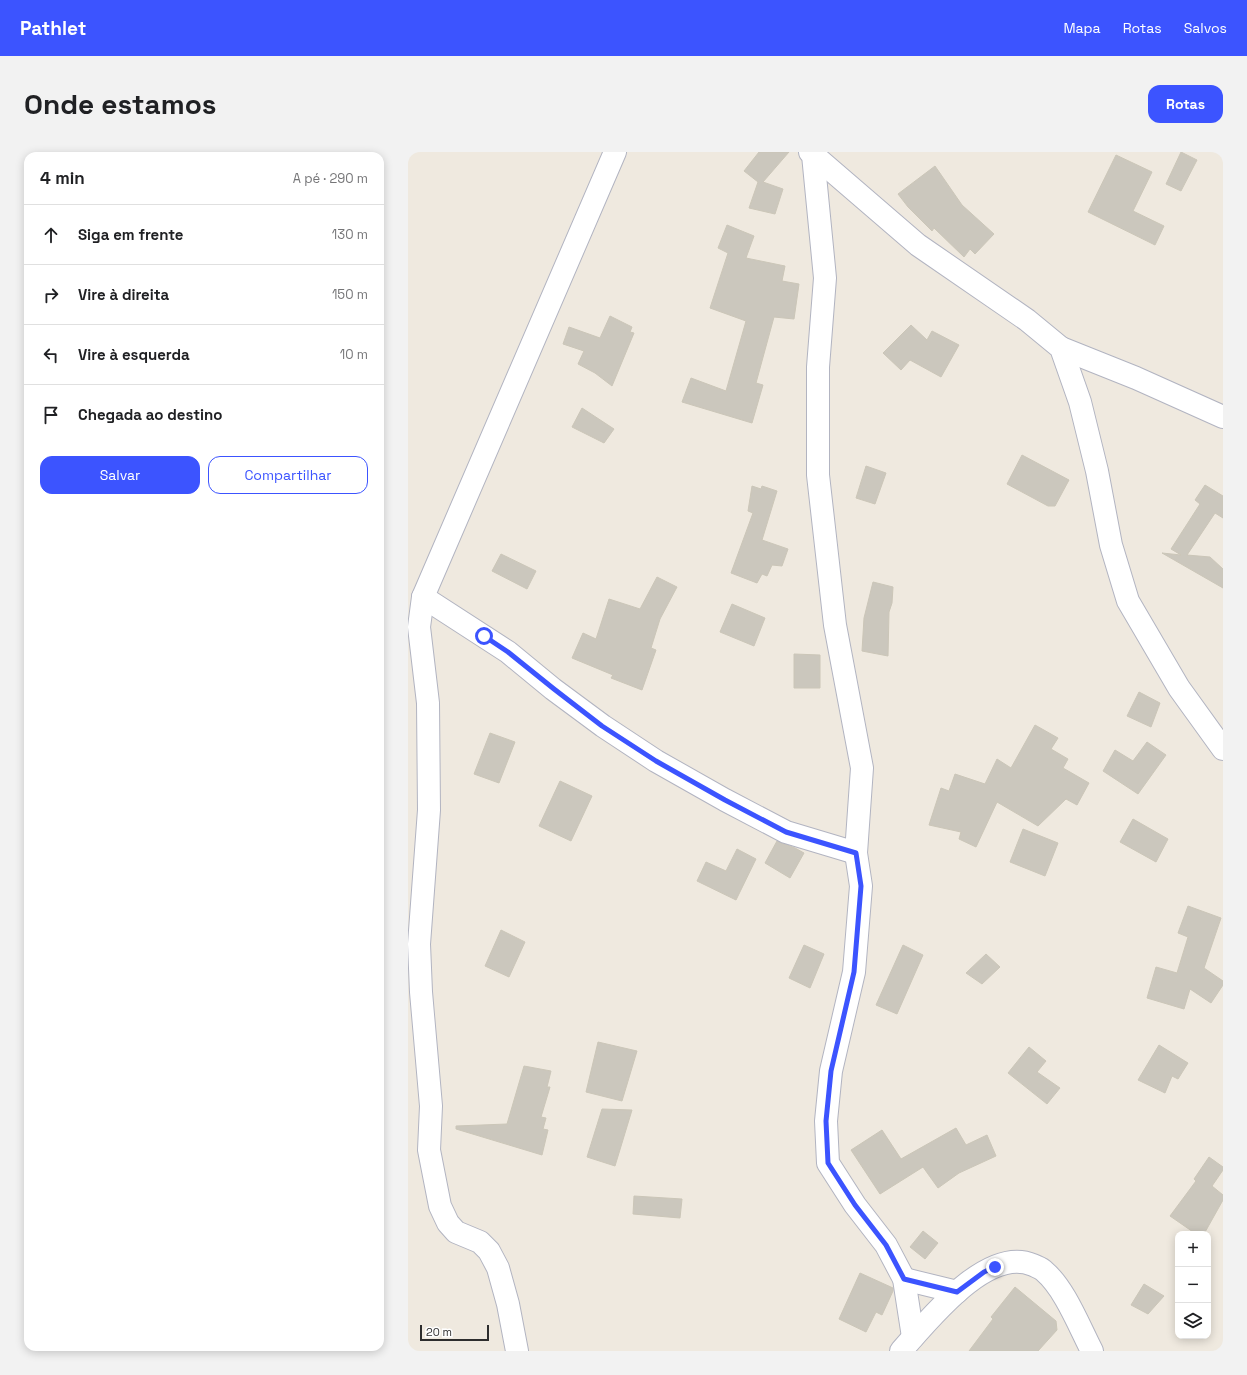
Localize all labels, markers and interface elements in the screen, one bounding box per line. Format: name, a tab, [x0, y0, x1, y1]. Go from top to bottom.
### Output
text: Pathlet	[20, 16, 86, 41]
text: Mapa	[1063, 19, 1101, 37]
text: Rotas	[1123, 19, 1162, 37]
text: Salvos	[1184, 19, 1227, 37]
button: Rotas	[1148, 85, 1223, 123]
text: Onde estamos	[24, 86, 217, 122]
text: 4 min	[40, 167, 85, 189]
text: A pé · 290 m	[293, 170, 368, 187]
icon: ahead	[40, 224, 62, 246]
text: Siga em frente	[78, 225, 184, 244]
text: 130 m	[332, 226, 368, 243]
icon: right	[40, 284, 62, 306]
text: Vire à direita	[78, 285, 169, 304]
text: 150 m	[332, 286, 368, 303]
icon: left	[40, 344, 62, 366]
text: Vire à esquerda	[78, 345, 190, 364]
text: 10 m	[340, 346, 368, 363]
icon: arrive	[40, 404, 62, 426]
text: Chegada ao destino	[78, 405, 222, 424]
button: Salvar	[40, 456, 200, 494]
button: Compartilhar	[208, 456, 368, 494]
route start	[475, 627, 493, 645]
map controls	[1175, 1231, 1211, 1339]
button: +	[1175, 1231, 1211, 1267]
route end	[986, 1258, 1004, 1276]
button: −	[1175, 1267, 1211, 1303]
button: layers	[1175, 1303, 1211, 1339]
scale bar	[420, 1323, 489, 1342]
text: 20 m	[426, 1325, 452, 1339]

